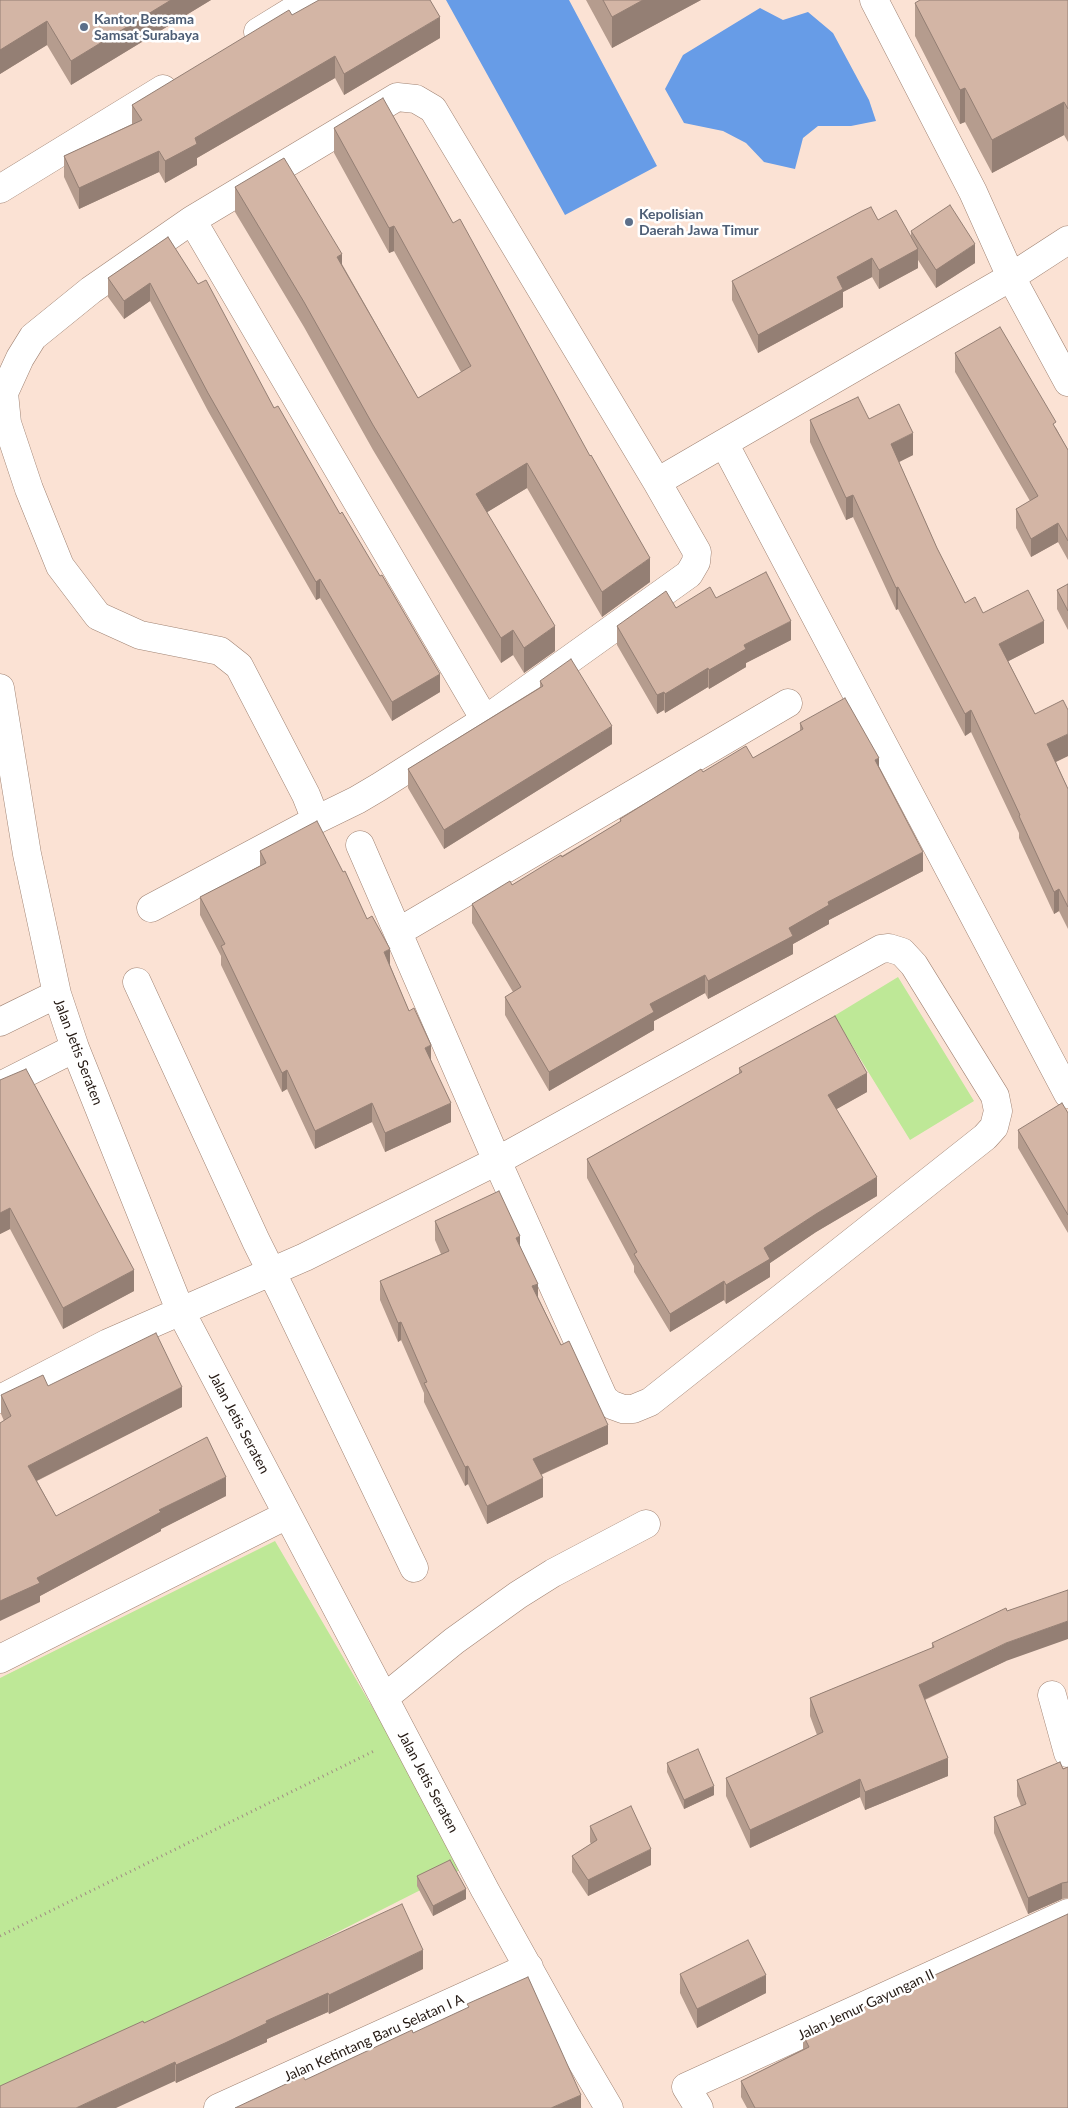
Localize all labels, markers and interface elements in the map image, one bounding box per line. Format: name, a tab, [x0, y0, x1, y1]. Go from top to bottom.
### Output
place label: Kantor Bersama Samsat Surabaya	[94, 11, 199, 44]
marker: Kantor Bersama Samsat Surabaya	[78, 21, 90, 33]
place label: Kepolisian Daerah Jawa Timur	[639, 206, 759, 238]
marker: Kepolisian Daerah Jawa Timur	[623, 216, 635, 228]
street label: Jalan Jetis Seraten	[50, 996, 106, 1108]
street label: Jalan Jetis Seraten	[205, 1369, 273, 1477]
street label: Jalan Jetis Seraten	[394, 1728, 462, 1836]
street label: Jalan Jemur Gayungan II	[795, 1966, 937, 2044]
street label: Jalan Ketintang Baru Selatan I A	[281, 1991, 467, 2085]

